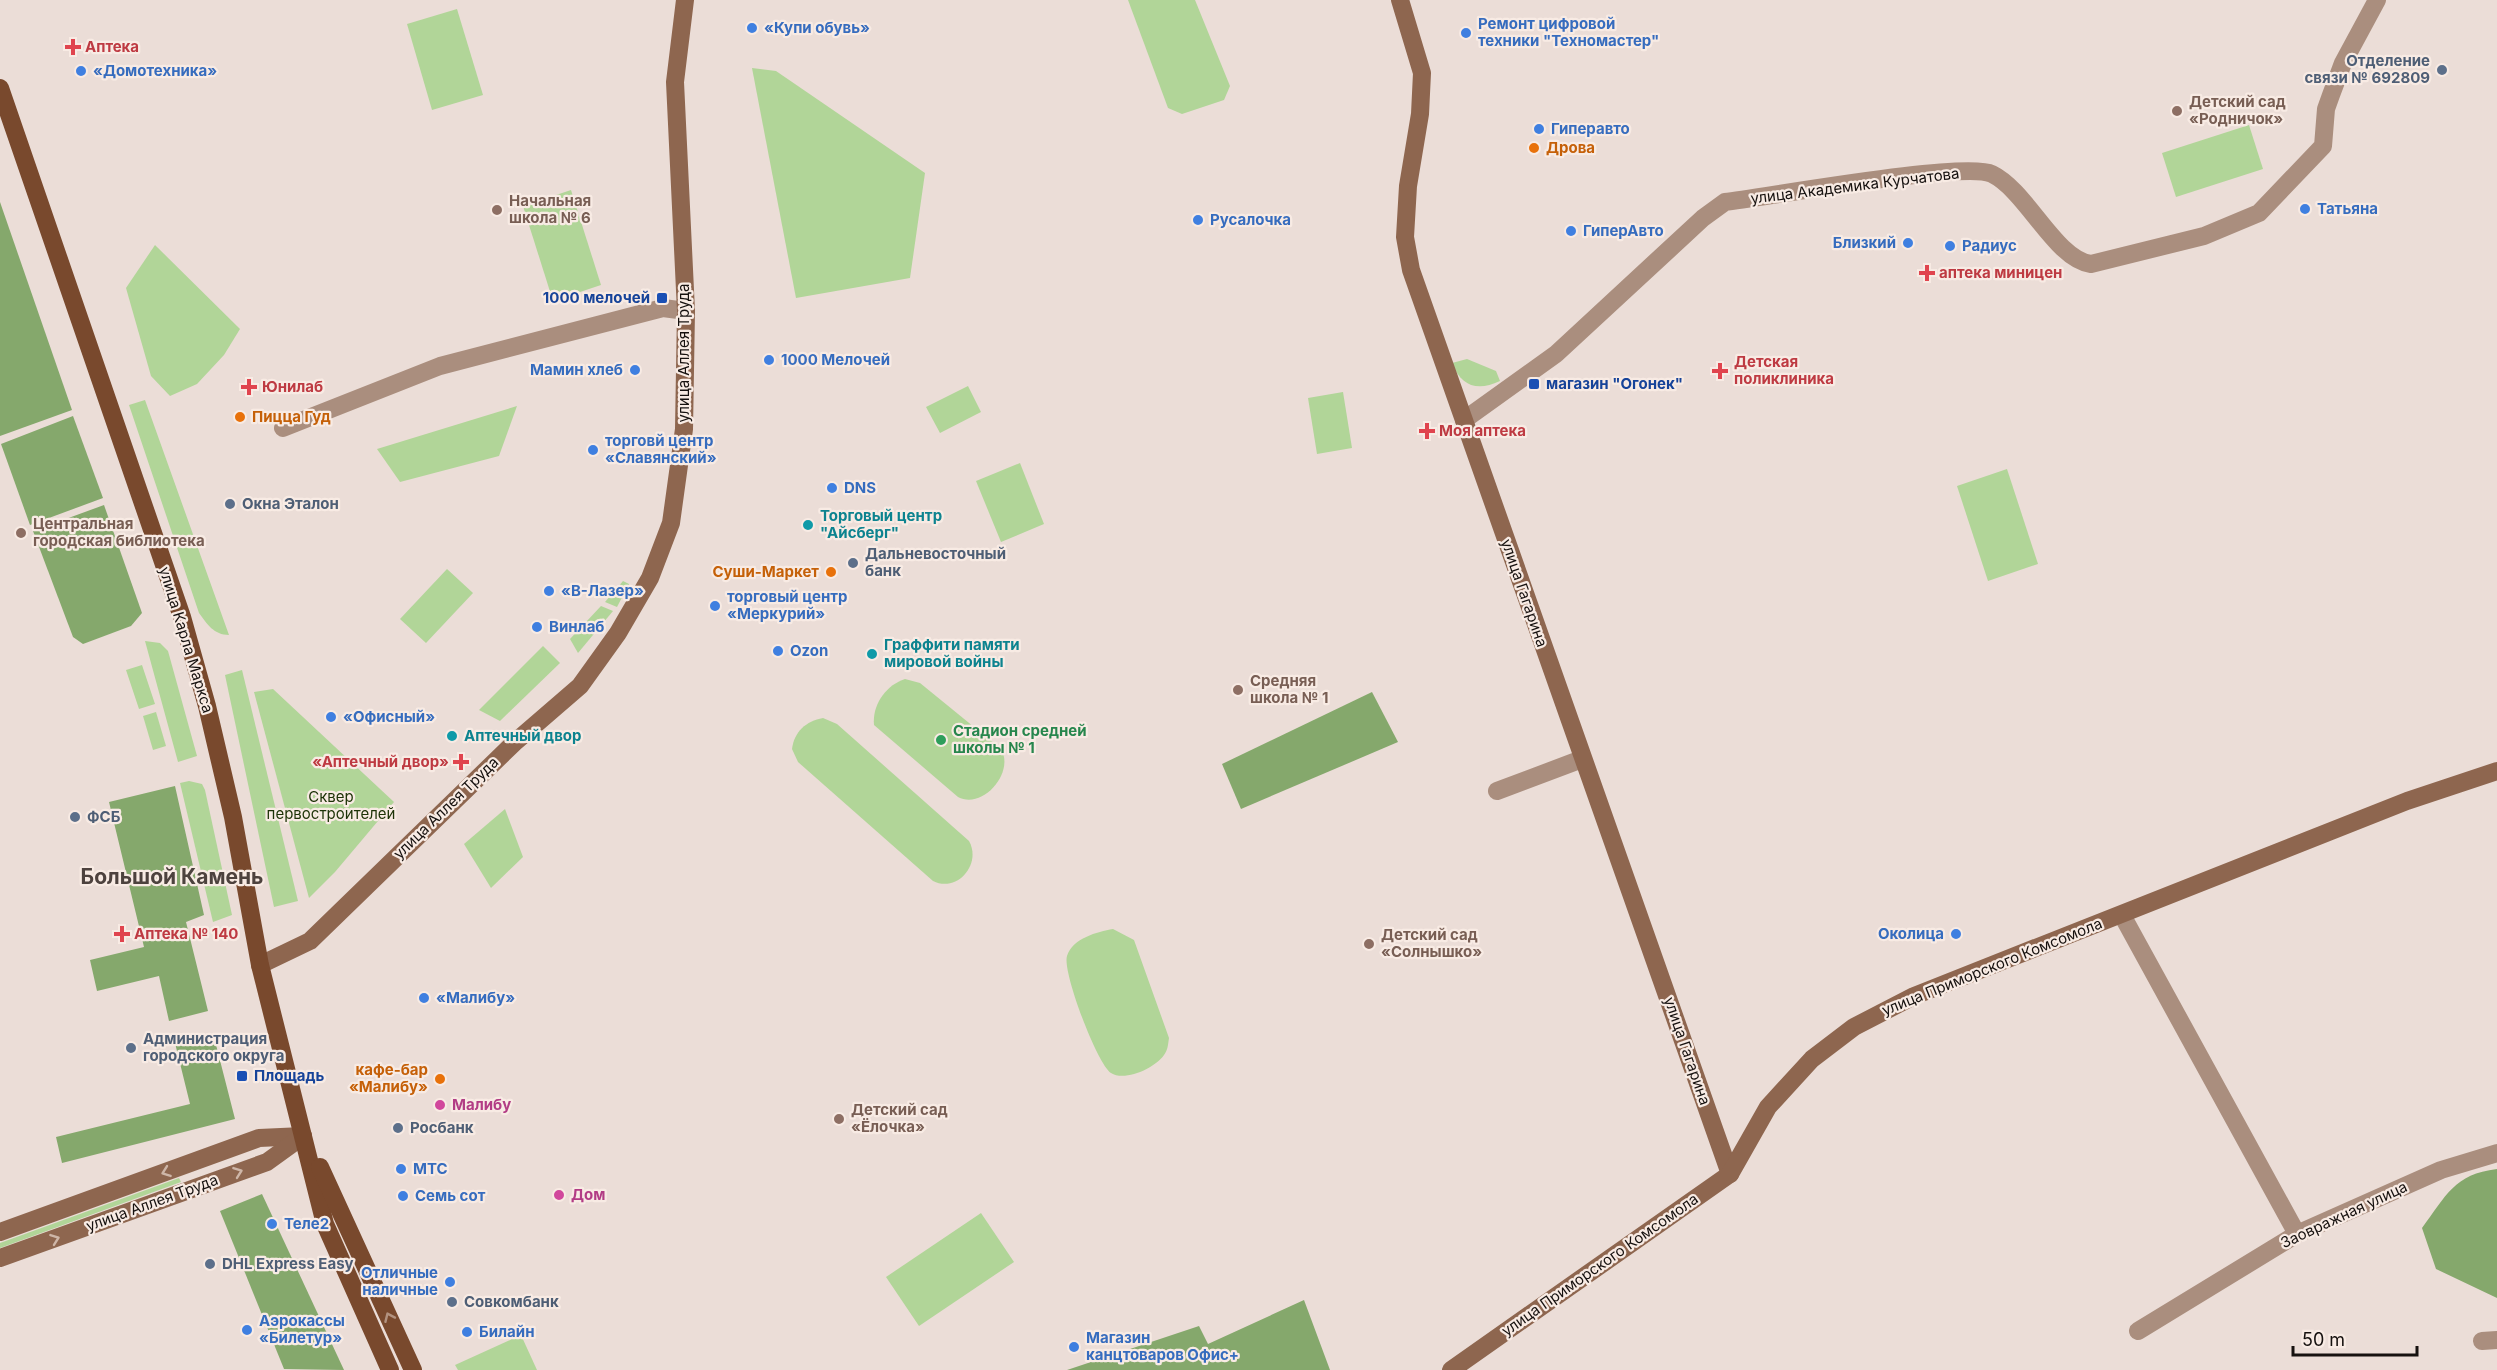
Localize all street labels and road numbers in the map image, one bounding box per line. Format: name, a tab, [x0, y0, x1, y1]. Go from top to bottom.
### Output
street label: улица Академика Курчатова	[1750, 163, 1960, 208]
street label: улица Аллея Труда	[674, 283, 693, 423]
street label: улица Гагарина	[1497, 536, 1552, 649]
street label: улица Карла Маркса	[155, 564, 218, 715]
street label: улица Аллея Труда	[389, 753, 502, 863]
street label: улица Приморского Комсомола	[1879, 914, 2105, 1020]
street label: улица Гагарина	[1660, 994, 1715, 1107]
street label: улица Аллея Труда	[83, 1170, 220, 1235]
street label: Заовражная улица	[2277, 1177, 2410, 1252]
street label: улица Приморского Комсомола	[1498, 1189, 1702, 1340]

